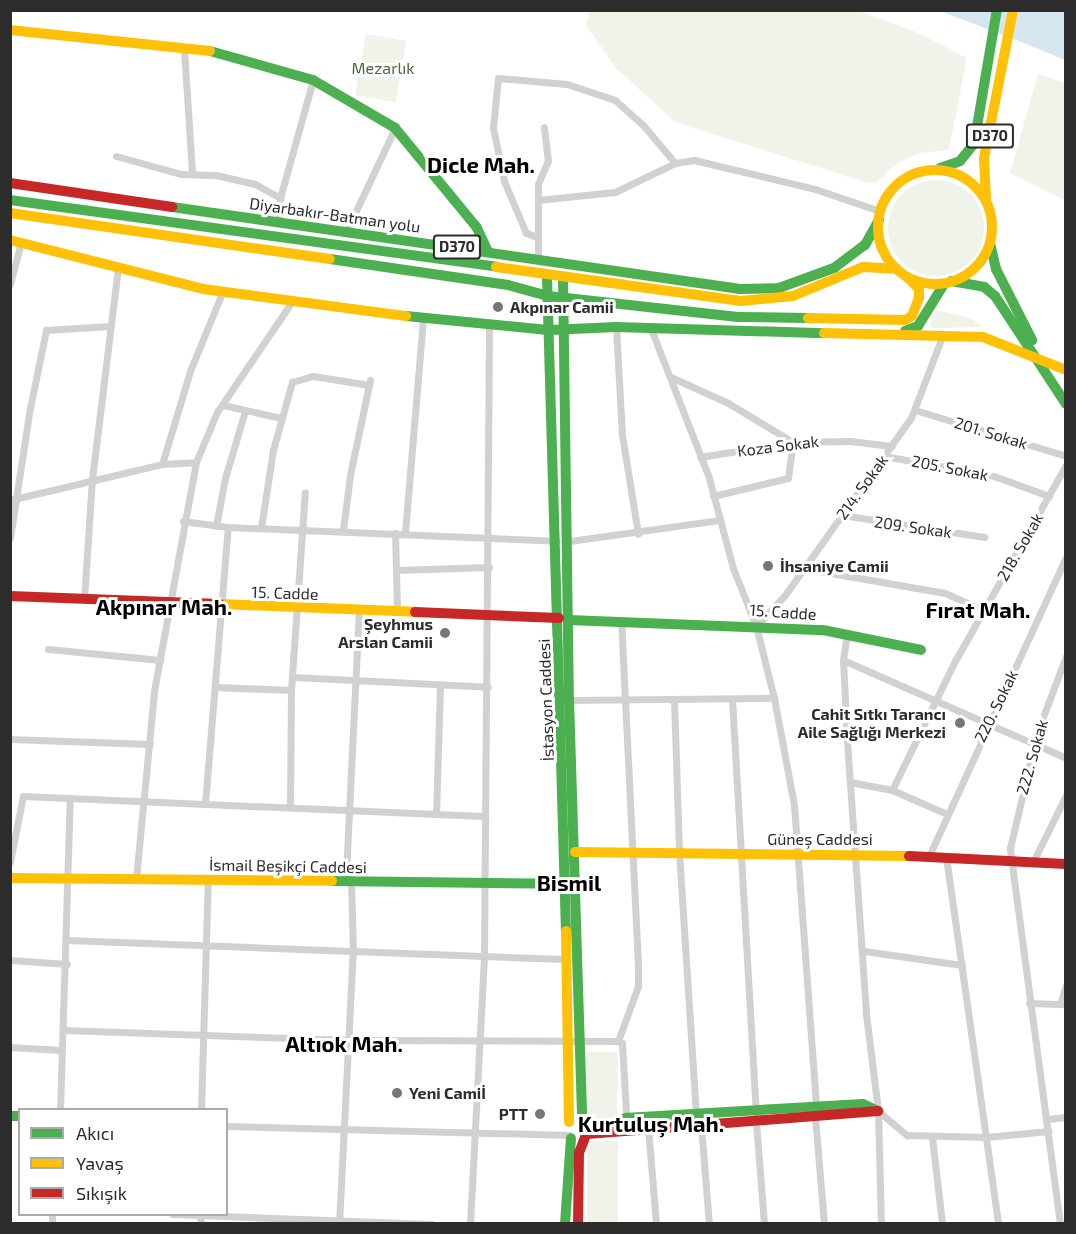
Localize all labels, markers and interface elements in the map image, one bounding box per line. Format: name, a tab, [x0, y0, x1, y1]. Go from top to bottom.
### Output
park label: Mezarlık	[352, 58, 414, 78]
road number: D370	[964, 124, 1016, 148]
district label: Dicle Mah.	[427, 152, 535, 178]
street label: Diyarbakır-Batman yolu	[248, 193, 422, 237]
road number: D370	[432, 235, 482, 259]
place label: Akpınar Camii	[510, 297, 614, 317]
marker: Akpınar Camii	[491, 300, 505, 314]
street label: 201. Sokak	[952, 413, 1030, 453]
street label: Koza Sokak	[736, 431, 820, 461]
street label: 214. Sokak	[832, 451, 892, 523]
street label: 205. Sokak	[910, 451, 990, 485]
street label: 218. Sokak	[993, 510, 1047, 584]
street label: 209. Sokak	[873, 512, 953, 542]
place label: İhsaniye Camii	[780, 556, 889, 576]
marker: İhsaniye Camii	[761, 559, 775, 573]
street label: 15. Cadde	[251, 582, 319, 604]
district label: Akpınar Mah.	[95, 594, 233, 620]
district label: Fırat Mah.	[926, 597, 1030, 623]
street label: 15. Cadde	[749, 600, 817, 624]
place label: Şeyhmus Arslan Camii	[338, 614, 433, 652]
marker: Şeyhmus Arslan Camii	[438, 626, 452, 640]
street label: İstasyon Caddesi	[534, 638, 558, 762]
street label: 220. Sokak	[970, 667, 1022, 745]
place label: Cahit Sıtkı Tarancı Aile Sağlığı Merkezi	[798, 704, 946, 742]
marker: Cahit Sıtkı Tarancı Aile Sağlığı Merkezi	[951, 714, 969, 732]
street label: 222. Sokak	[1012, 717, 1052, 797]
street label: Güneş Caddesi	[767, 829, 873, 849]
street label: İsmail Beşikçi Caddesi	[209, 855, 367, 877]
district label: Bismil	[537, 870, 601, 896]
district label: Altıok Mah.	[285, 1031, 403, 1057]
place label: Yeni Camiİ	[409, 1083, 486, 1103]
marker: Yeni Camiİ	[390, 1086, 404, 1100]
place label: PTT	[499, 1104, 528, 1124]
marker: PTT	[533, 1107, 547, 1121]
legend	[18, 1108, 228, 1216]
district label: Kurtuluş Mah.	[578, 1111, 724, 1137]
text: Akıcı	[76, 1122, 114, 1144]
text: Yavaş	[76, 1152, 124, 1174]
text: Sıkışık	[76, 1182, 127, 1204]

